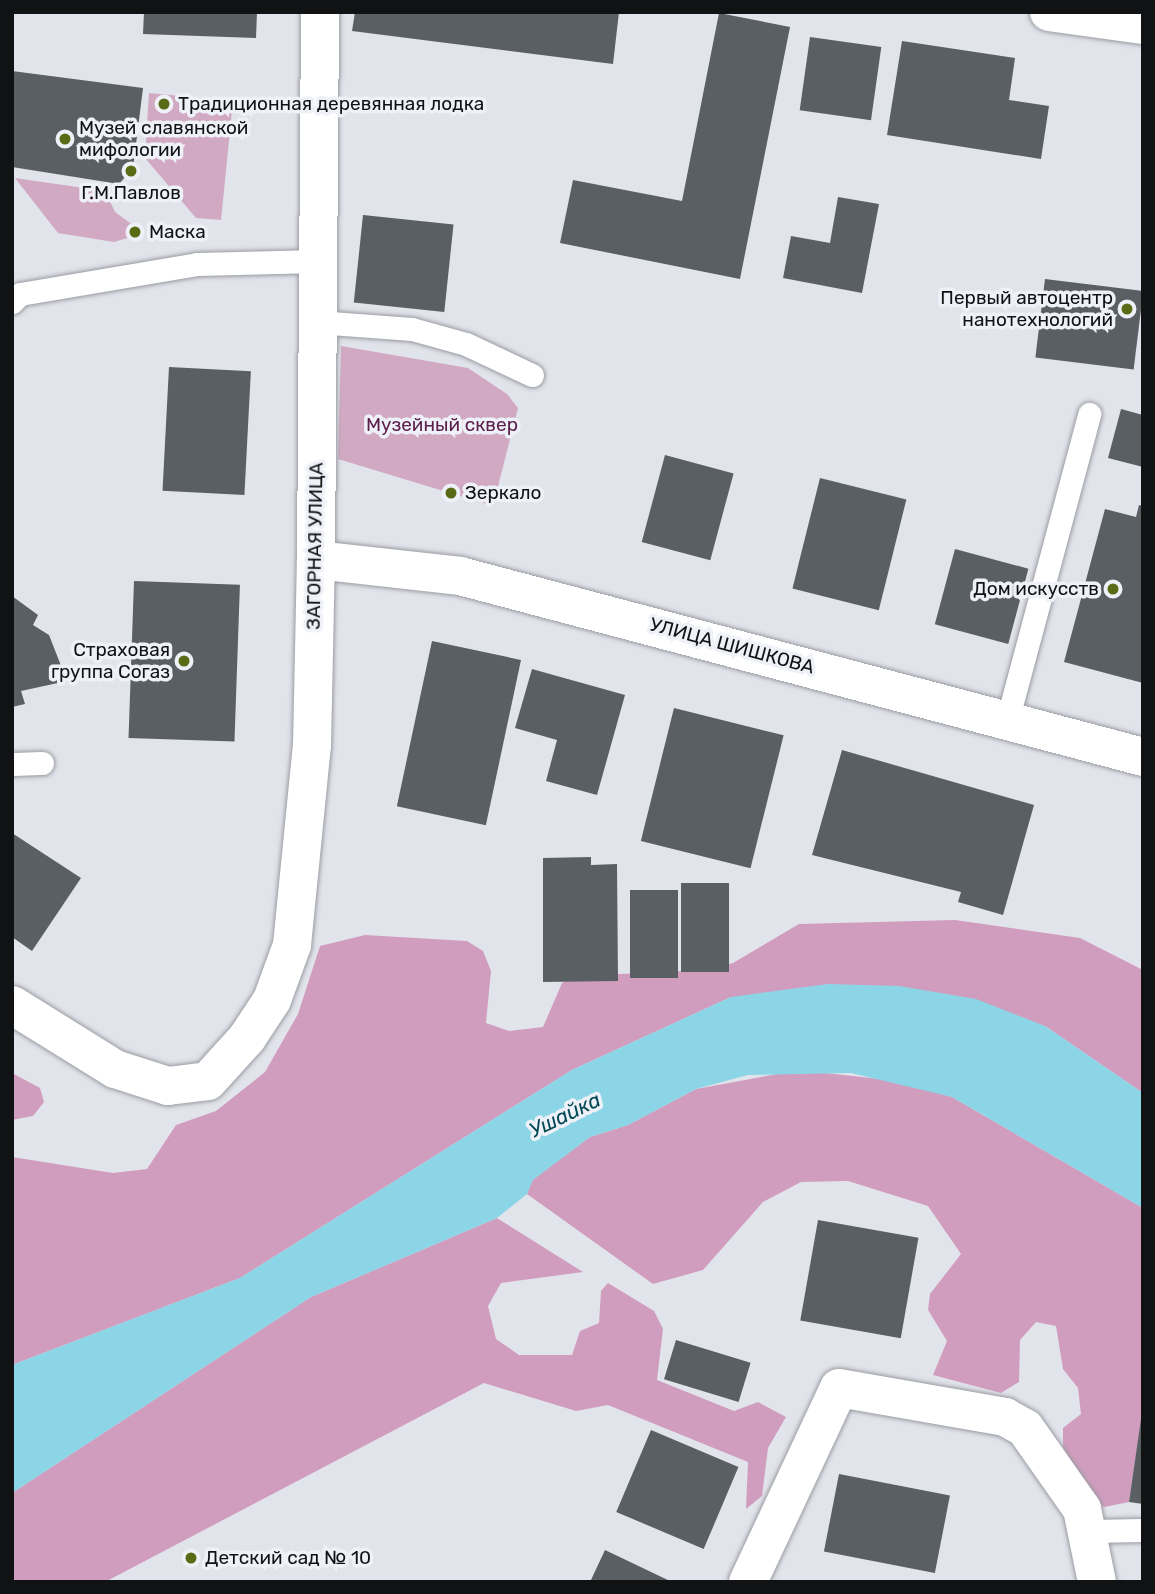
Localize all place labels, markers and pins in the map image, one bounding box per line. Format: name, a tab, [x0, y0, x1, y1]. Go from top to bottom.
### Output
place label: Традиционная деревянная лодка	[178, 93, 484, 115]
marker: Традиционная деревянная лодка	[156, 96, 172, 112]
place label: Музей славянской мифологии	[79, 117, 248, 161]
marker: Музей славянской мифологии	[57, 131, 73, 147]
marker: Г.М.Павлов	[123, 163, 139, 179]
place label: Г.М.Павлов	[81, 182, 181, 204]
place label: Маска	[149, 221, 206, 243]
marker: Маска	[127, 224, 143, 240]
place label: Первый автоцентр нанотехнологий	[940, 287, 1113, 331]
marker: Первый автоцентр нанотехнологий	[1119, 301, 1135, 317]
place label: Зеркало	[465, 482, 541, 504]
marker: Зеркало	[443, 485, 459, 501]
place label: Дом искусств	[973, 578, 1099, 600]
marker: Дом искусств	[1105, 581, 1121, 597]
place label: Страховая группа Согаз	[51, 639, 170, 683]
marker: Страховая группа Согаз	[176, 653, 192, 669]
place label: Детский сад № 10	[205, 1547, 371, 1569]
marker: Детский сад № 10	[183, 1550, 199, 1566]

